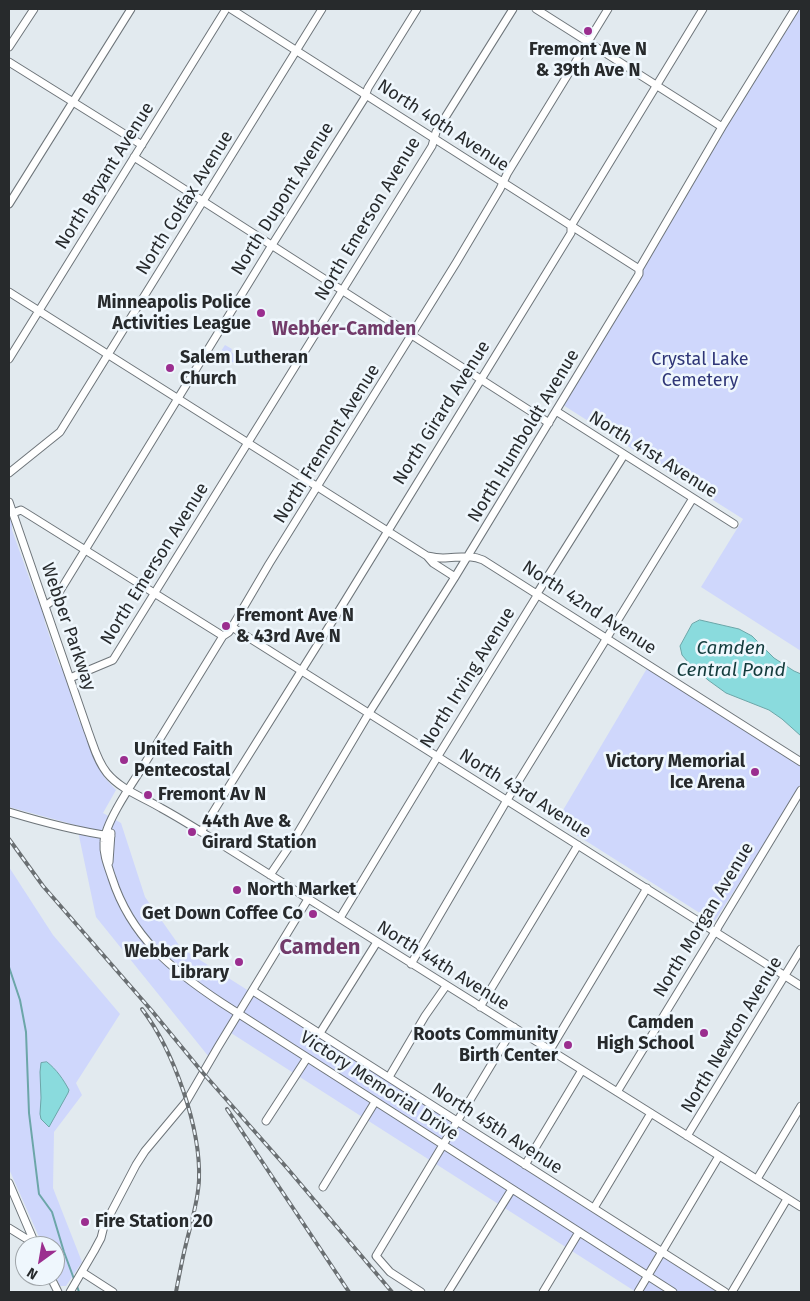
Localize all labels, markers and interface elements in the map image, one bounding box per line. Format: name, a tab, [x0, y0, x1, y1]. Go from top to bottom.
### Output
marker: Fremont Ave N & 39th Ave N	[582, 25, 594, 37]
place label: Fremont Ave N & 39th Ave N	[529, 39, 647, 82]
street label: North 40th Avenue	[373, 75, 513, 177]
street label: North Bryant Avenue	[51, 98, 159, 254]
street label: North Dupont Avenue	[227, 118, 339, 280]
street label: North Colfax Avenue	[132, 127, 238, 279]
street label: North Emerson Avenue	[311, 133, 425, 305]
place label: Minneapolis Police Activities League	[97, 292, 251, 334]
marker: Minneapolis Police Activities League	[255, 307, 267, 319]
district label: Webber-Camden	[272, 319, 416, 341]
street label: North Girard Avenue	[389, 337, 495, 489]
street label: North Humboldt Avenue	[464, 346, 584, 526]
place label: Salem Lutheran Church	[180, 347, 308, 389]
park label: Crystal Lake Cemetery	[651, 349, 749, 392]
street label: North Fremont Avenue	[269, 360, 385, 528]
marker: Salem Lutheran Church	[164, 362, 176, 374]
street label: North 41st Avenue	[585, 407, 721, 503]
street label: North Emerson Avenue	[96, 479, 214, 649]
street label: North 42nd Avenue	[518, 557, 660, 659]
street label: Webber Parkway	[36, 560, 100, 694]
street label: North Irving Avenue	[416, 604, 520, 752]
place label: Fremont Ave N & 43rd Ave N	[236, 605, 354, 648]
marker: Fremont Ave N & 43rd Ave N	[220, 620, 232, 632]
water label: Camden Central Pond	[676, 638, 786, 682]
place label: United Faith Pentecostal	[134, 739, 233, 782]
street label: North 43rd Avenue	[455, 745, 595, 843]
place label: Victory Memorial Ice Arena	[606, 751, 745, 794]
marker: United Faith Pentecostal	[118, 754, 130, 766]
marker: Victory Memorial Ice Arena	[749, 766, 761, 778]
place label: Fremont Av N	[158, 784, 266, 806]
marker: Fremont Av N	[142, 789, 154, 801]
place label: 44th Ave & Girard Station	[202, 811, 317, 854]
marker: 44th Ave & Girard Station	[186, 826, 198, 838]
street label: North Morgan Avenue	[649, 839, 759, 1001]
place label: North Market	[247, 879, 356, 901]
marker: North Market	[231, 884, 243, 896]
place label: Get Down Coffee Co	[142, 903, 303, 925]
marker: Get Down Coffee Co	[307, 908, 319, 920]
street label: North 44th Avenue	[373, 916, 513, 1016]
district label: Camden	[279, 935, 361, 961]
place label: Webber Park Library	[124, 941, 229, 984]
street label: North Newton Avenue	[677, 953, 787, 1117]
marker: Webber Park Library	[233, 956, 245, 968]
place label: Camden High School	[597, 1012, 694, 1054]
place label: Roots Community Birth Center	[413, 1024, 558, 1066]
street label: Victory Memorial Drive	[296, 1027, 462, 1145]
marker: Camden High School	[698, 1027, 710, 1039]
marker: Roots Community Birth Center	[562, 1039, 574, 1051]
street label: North 45th Avenue	[428, 1079, 566, 1179]
place label: Fire Station 20	[95, 1211, 213, 1233]
marker: Fire Station 20	[79, 1216, 91, 1228]
north arrow	[15, 1236, 65, 1286]
text: N	[24, 1264, 41, 1283]

